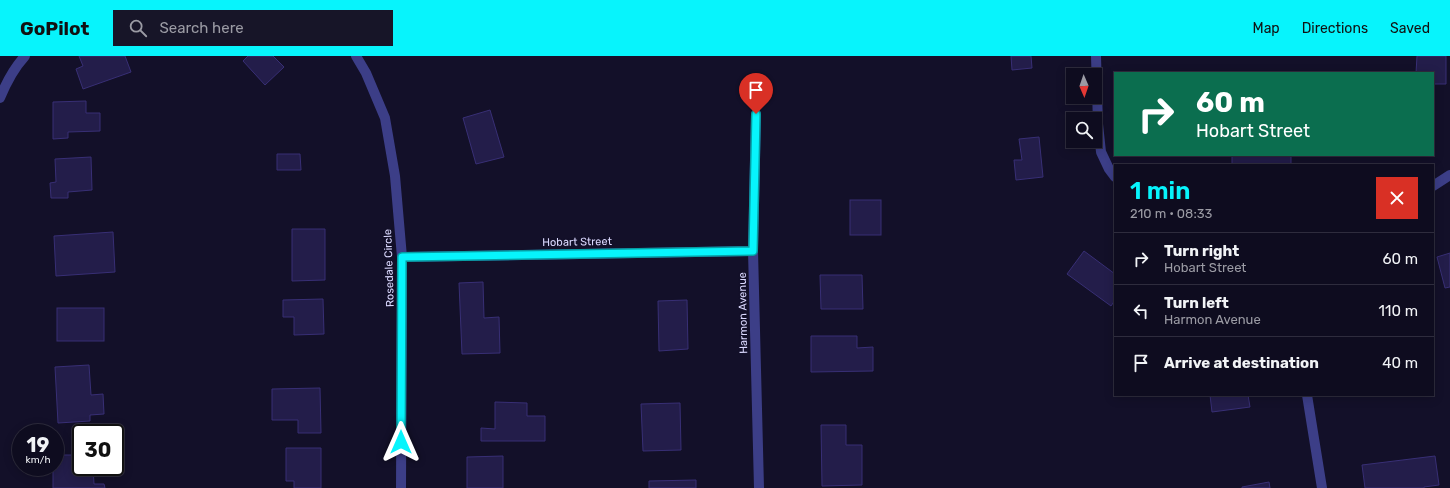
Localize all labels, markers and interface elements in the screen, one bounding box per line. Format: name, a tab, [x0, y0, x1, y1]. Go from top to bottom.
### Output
search box	[113, 10, 393, 46]
text: GoPilot	[20, 17, 89, 40]
icon: search	[127, 17, 149, 39]
text: Search here	[159, 19, 244, 37]
text: Map	[1253, 20, 1280, 37]
text: Directions	[1302, 20, 1368, 37]
text: Saved	[1390, 20, 1430, 37]
north arrow	[1066, 68, 1102, 104]
map controls	[1066, 68, 1102, 148]
pin	[739, 73, 773, 114]
icon: arrive	[745, 79, 767, 101]
text: 60 m	[1196, 86, 1265, 119]
icon: right	[1130, 88, 1182, 140]
button: search	[1066, 112, 1102, 148]
text: Hobart Street	[1196, 120, 1310, 142]
text: 1 min	[1130, 177, 1190, 205]
button: close	[1376, 177, 1418, 219]
text: 210 m · 08:33	[1130, 206, 1212, 221]
street label: Rosedale Circle	[381, 229, 397, 307]
street label: Hobart Street	[542, 235, 613, 249]
text: Turn right	[1164, 242, 1239, 260]
icon: right	[1130, 248, 1152, 270]
text: 60 m	[1382, 250, 1418, 268]
text: Hobart Street	[1164, 260, 1246, 275]
street label: Harmon Avenue	[736, 272, 750, 354]
text: Turn left	[1164, 294, 1229, 312]
icon: left	[1130, 300, 1152, 322]
text: 110 m	[1379, 302, 1418, 320]
text: Harmon Avenue	[1164, 312, 1261, 327]
icon: arrive	[1130, 352, 1152, 374]
text: Arrive at destination	[1164, 354, 1319, 372]
text: 40 m	[1382, 354, 1418, 372]
position arrow	[380, 421, 422, 463]
speed limit sign: 30	[72, 424, 124, 476]
text: 19	[27, 433, 49, 457]
text: km/h	[26, 454, 50, 466]

